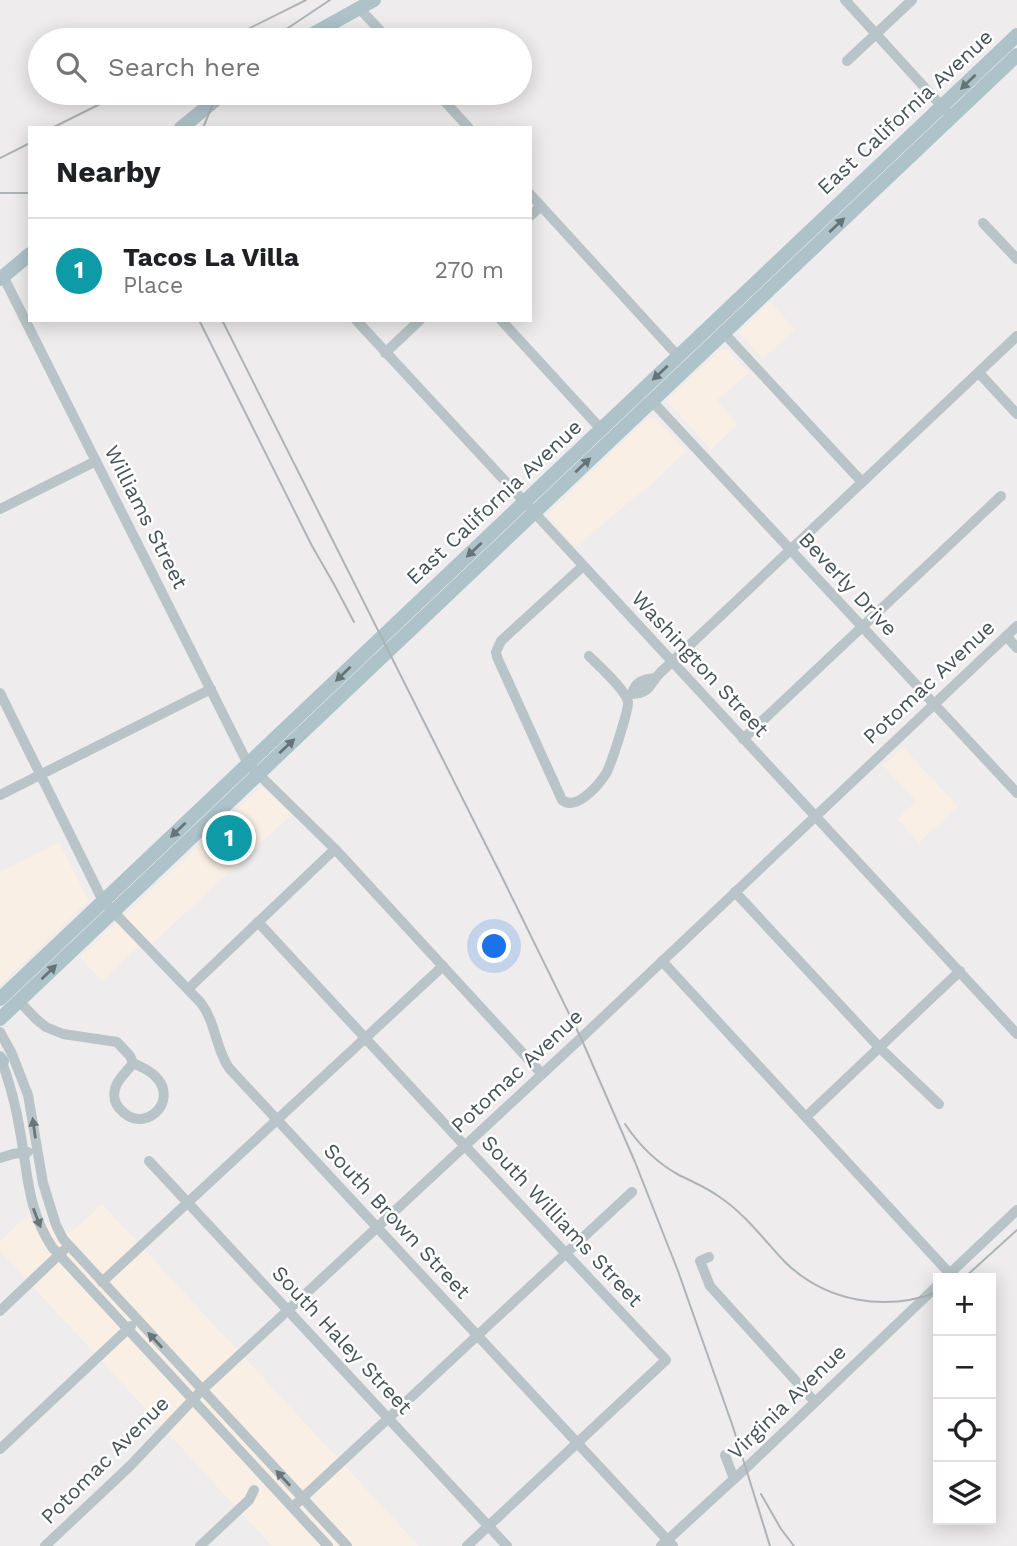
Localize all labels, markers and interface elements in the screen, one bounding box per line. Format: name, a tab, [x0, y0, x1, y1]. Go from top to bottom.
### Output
street label: East California Avenue	[812, 24, 997, 199]
search box	[28, 28, 532, 105]
icon: search	[52, 48, 90, 86]
text: Search here	[108, 52, 260, 82]
one-way arrow	[959, 74, 976, 90]
text: Nearby	[56, 154, 161, 189]
one-way arrow	[828, 217, 845, 233]
text: Tacos La Villa	[123, 242, 299, 272]
text: 1	[74, 257, 84, 284]
text: 270 m	[435, 257, 504, 284]
text: Place	[123, 272, 183, 299]
one-way arrow	[651, 365, 669, 381]
street label: East California Avenue	[401, 414, 586, 589]
street label: Williams Street	[100, 441, 193, 593]
one-way arrow	[574, 457, 591, 474]
street label: Beverly Drive	[794, 527, 903, 641]
one-way arrow	[466, 541, 483, 557]
street label: Washington Street	[626, 586, 774, 742]
street label: Potomac Avenue	[858, 614, 1000, 749]
one-way arrow	[335, 665, 352, 681]
one-way arrow	[278, 738, 295, 754]
pin: 1	[206, 812, 252, 864]
one-way arrow	[170, 822, 187, 838]
your location	[477, 929, 511, 963]
one-way arrow	[41, 964, 58, 980]
street label: Potomac Avenue	[446, 1003, 588, 1138]
one-way arrow	[28, 1117, 39, 1139]
street label: South Williams Street	[476, 1130, 648, 1312]
street label: South Brown Street	[319, 1138, 476, 1304]
one-way arrow	[32, 1207, 43, 1228]
street label: South Haley Street	[267, 1260, 418, 1419]
map controls	[933, 1273, 996, 1525]
button: +	[933, 1273, 996, 1336]
one-way arrow	[147, 1331, 163, 1349]
button: −	[933, 1336, 996, 1399]
street label: Virginia Avenue	[722, 1339, 851, 1464]
street label: Potomac Avenue	[35, 1390, 174, 1529]
button: locate	[933, 1399, 996, 1462]
button: layers	[933, 1462, 996, 1525]
one-way arrow	[276, 1470, 292, 1487]

